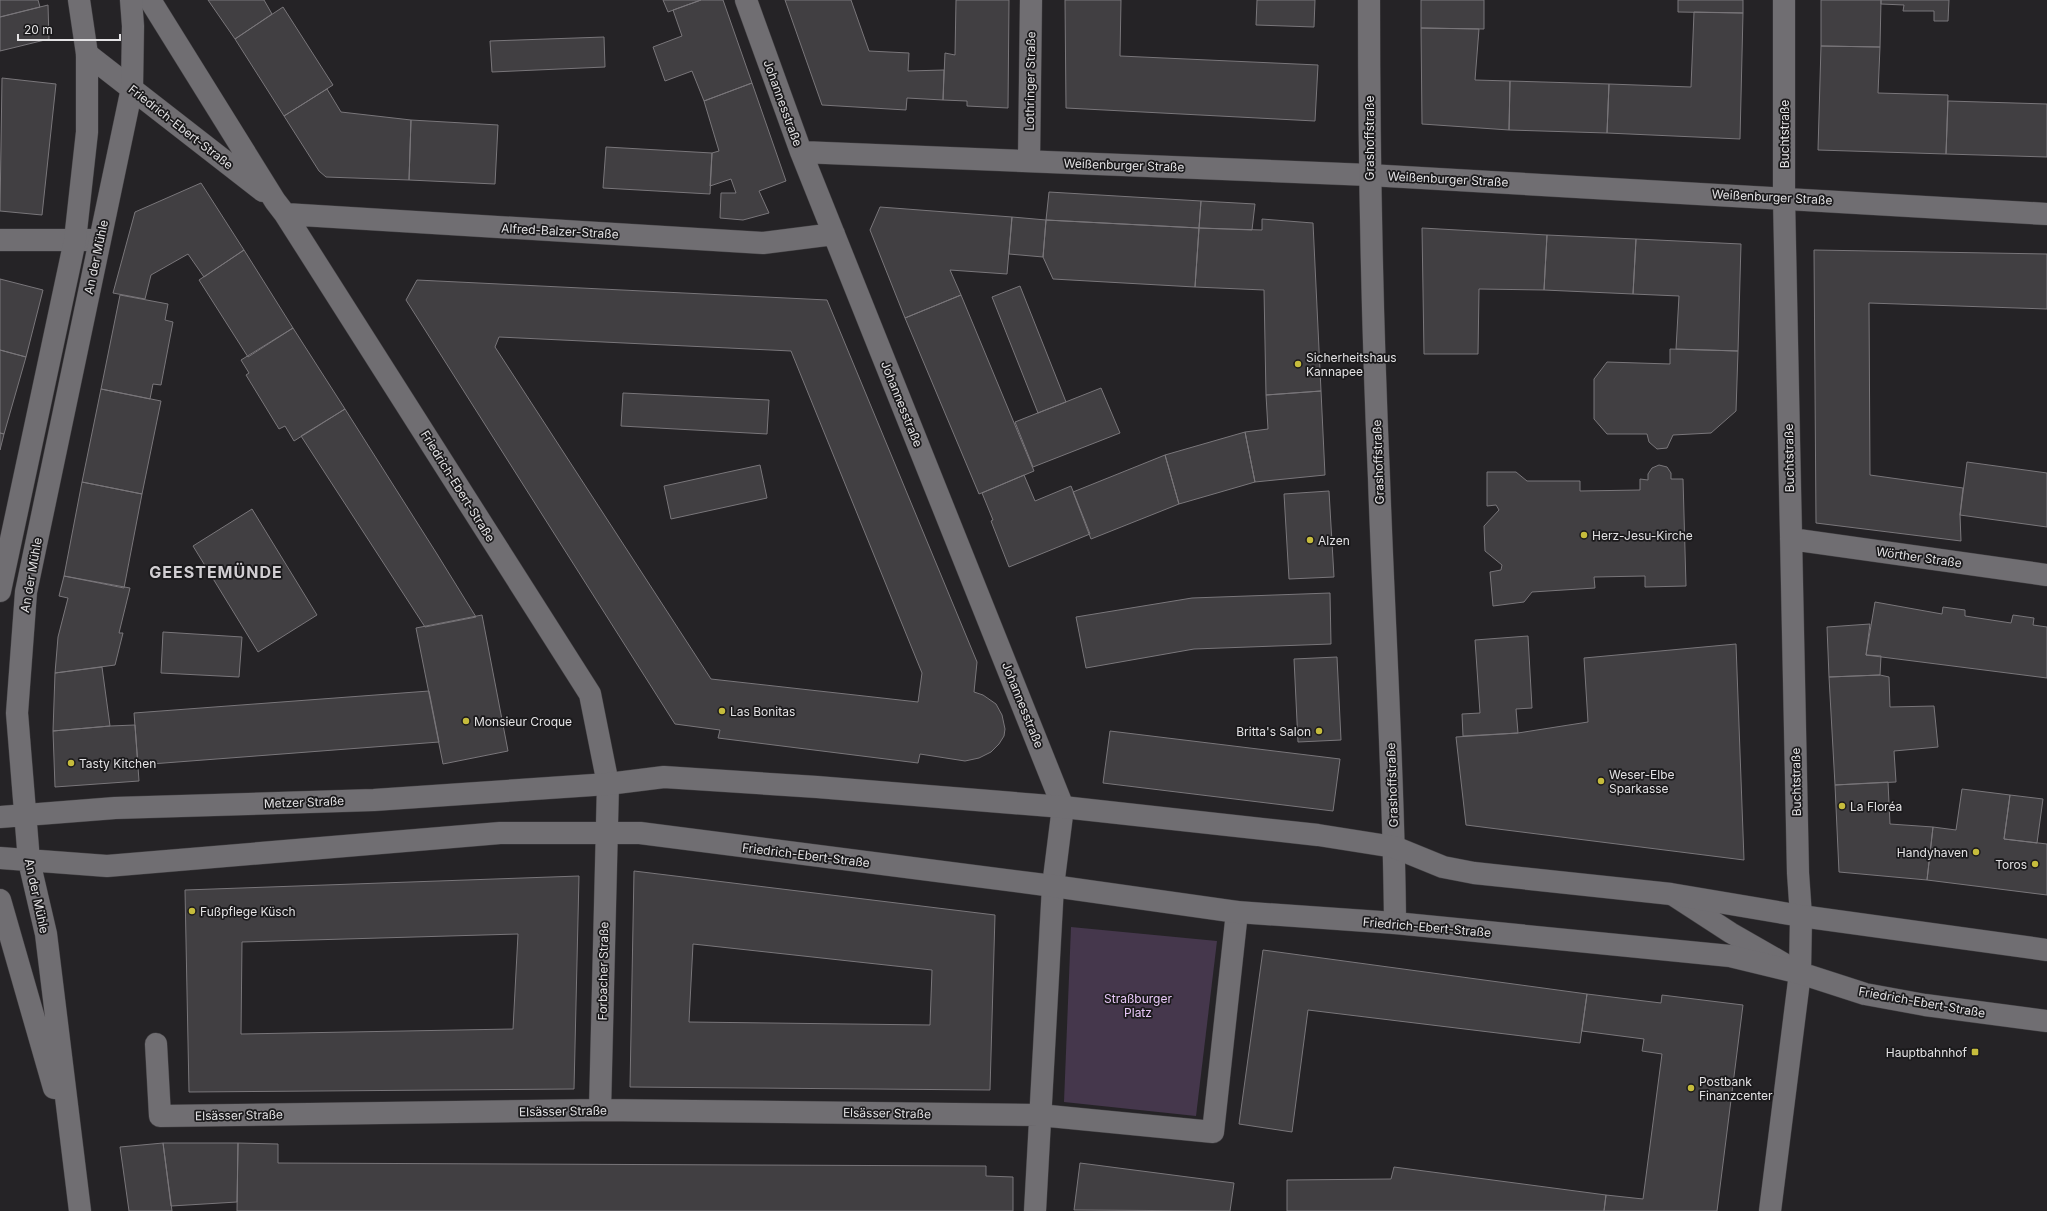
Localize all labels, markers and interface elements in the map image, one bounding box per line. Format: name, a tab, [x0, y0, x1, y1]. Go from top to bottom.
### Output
scale bar	[18, 16, 120, 42]
text: 20 m	[24, 22, 53, 37]
street label: Lothringer Straße	[1022, 31, 1038, 131]
street label: Johannesstraße	[760, 58, 806, 148]
street label: Friedrich-Ebert-Straße	[126, 82, 236, 172]
street label: Grashoffstraße	[1362, 96, 1377, 180]
street label: Buchtstraße	[1777, 100, 1792, 168]
street label: Weißenburger Straße	[1063, 155, 1185, 175]
street label: Weißenburger Straße	[1387, 168, 1509, 190]
street label: Weißenburger Straße	[1711, 186, 1833, 208]
street label: An der Mühle	[81, 218, 111, 296]
street label: Alfred-Balzer-Straße	[501, 220, 619, 242]
place label: Sicherheitshaus Kannapee	[1306, 350, 1397, 379]
street label: Johannesstraße	[878, 359, 926, 449]
marker: Sicherheitshaus Kannapee	[1293, 359, 1303, 369]
street label: Grashoffstraße	[1369, 419, 1387, 505]
street label: Buchtstraße	[1781, 424, 1797, 492]
street label: Friedrich-Ebert-Straße	[418, 428, 498, 544]
place label: Herz-Jesu-Kirche	[1592, 528, 1693, 543]
marker: Herz-Jesu-Kirche	[1579, 530, 1589, 540]
place label: Alzen	[1318, 533, 1350, 548]
marker: Alzen	[1305, 535, 1315, 545]
street label: An der Mühle	[17, 536, 45, 614]
street label: Wörther Straße	[1875, 544, 1963, 570]
district label: GEESTEMÜNDE	[149, 562, 283, 582]
street label: Johannesstraße	[999, 660, 1047, 750]
place label: Las Bonitas	[730, 704, 795, 719]
marker: Las Bonitas	[717, 706, 727, 716]
place label: Monsieur Croque	[474, 714, 572, 729]
marker: Monsieur Croque	[461, 716, 471, 726]
place label: Britta's Salon	[1236, 724, 1311, 739]
marker: Britta's Salon	[1314, 726, 1324, 736]
street label: Grashoffstraße	[1383, 742, 1401, 828]
street label: Buchtstraße	[1788, 748, 1804, 816]
place label: Tasty Kitchen	[79, 756, 156, 771]
marker: Tasty Kitchen	[66, 758, 76, 768]
place label: Weser-Elbe Sparkasse	[1609, 767, 1675, 796]
marker: Weser-Elbe Sparkasse	[1596, 776, 1606, 786]
street label: Metzer Straße	[264, 793, 344, 811]
place label: La Floréa	[1850, 799, 1902, 814]
marker: La Floréa	[1837, 801, 1847, 811]
street label: Friedrich-Ebert-Straße	[741, 840, 871, 870]
place label: Handyhaven	[1897, 845, 1968, 860]
marker: Handyhaven	[1971, 847, 1981, 857]
street label: An der Mühle	[22, 857, 52, 935]
place label: Toros	[1995, 857, 2027, 872]
marker: Toros	[2030, 859, 2040, 869]
place label: Fußpflege Küsch	[200, 904, 296, 919]
marker: Fußpflege Küsch	[187, 906, 197, 916]
street label: Friedrich-Ebert-Straße	[1362, 914, 1492, 940]
street label: Forbacher Straße	[595, 921, 611, 1021]
street label: Friedrich-Ebert-Straße	[1857, 983, 1987, 1021]
park label: Straßburger Platz	[1104, 991, 1172, 1020]
place label: Hauptbahnhof	[1886, 1045, 1968, 1060]
marker: Hauptbahnhof	[1970, 1047, 1980, 1057]
place label: Postbank Finanzcenter	[1699, 1074, 1773, 1103]
marker: Postbank Finanzcenter	[1686, 1083, 1696, 1093]
street label: Elsässer Straße	[519, 1103, 607, 1119]
street label: Elsässer Straße	[843, 1105, 931, 1121]
street label: Elsässer Straße	[195, 1107, 283, 1123]

